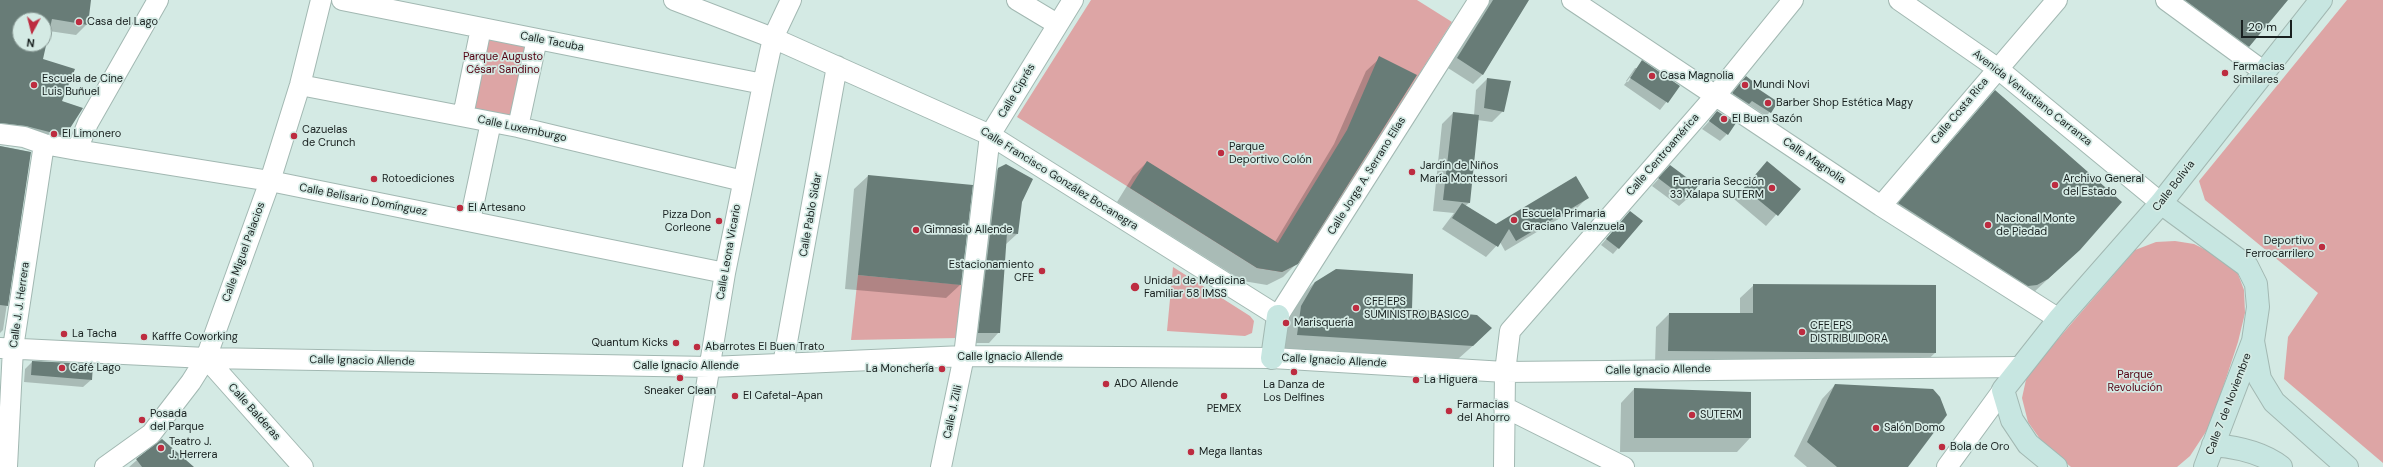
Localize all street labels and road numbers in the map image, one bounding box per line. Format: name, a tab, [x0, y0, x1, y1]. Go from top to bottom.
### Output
street label: Calle Tacuba	[519, 29, 585, 55]
street label: Avenida Venustiano Carranza	[1970, 47, 2094, 149]
street label: Calle Ciprés	[996, 61, 1038, 121]
street label: Calle Costa Rica	[1928, 75, 1992, 147]
street label: Calle Centroamérica	[1624, 111, 1702, 199]
street label: Calle Luxemburgo	[476, 113, 568, 145]
street label: Calle Jorge A. Serrano Elías	[1325, 115, 1409, 237]
street label: Calle Francisco González Bocanegra	[978, 125, 1140, 233]
street label: Calle Magnolia	[1780, 135, 1848, 187]
street label: Calle Bolivia	[2150, 158, 2198, 214]
street label: Calle Pablo Sidar	[797, 172, 825, 258]
street label: Calle Belisario Domínguez	[298, 181, 428, 219]
street label: Calle Miguel Palacios	[220, 200, 268, 304]
street label: Calle Leona Vicario	[714, 203, 744, 301]
street label: Calle J. J. Herrera	[7, 261, 33, 349]
street label: Calle Ignacio Allende	[957, 350, 1063, 364]
street label: Calle 7 de Noviembre	[2203, 351, 2255, 457]
street label: Calle Ignacio Allende	[1281, 352, 1387, 370]
street label: Calle Ignacio Allende	[309, 353, 415, 369]
street label: Calle Ignacio Allende	[633, 359, 739, 373]
street label: Calle Ignacio Allende	[1605, 362, 1711, 378]
street label: Calle Balderas	[225, 381, 283, 443]
street label: Calle J. Zilli	[941, 384, 965, 440]

